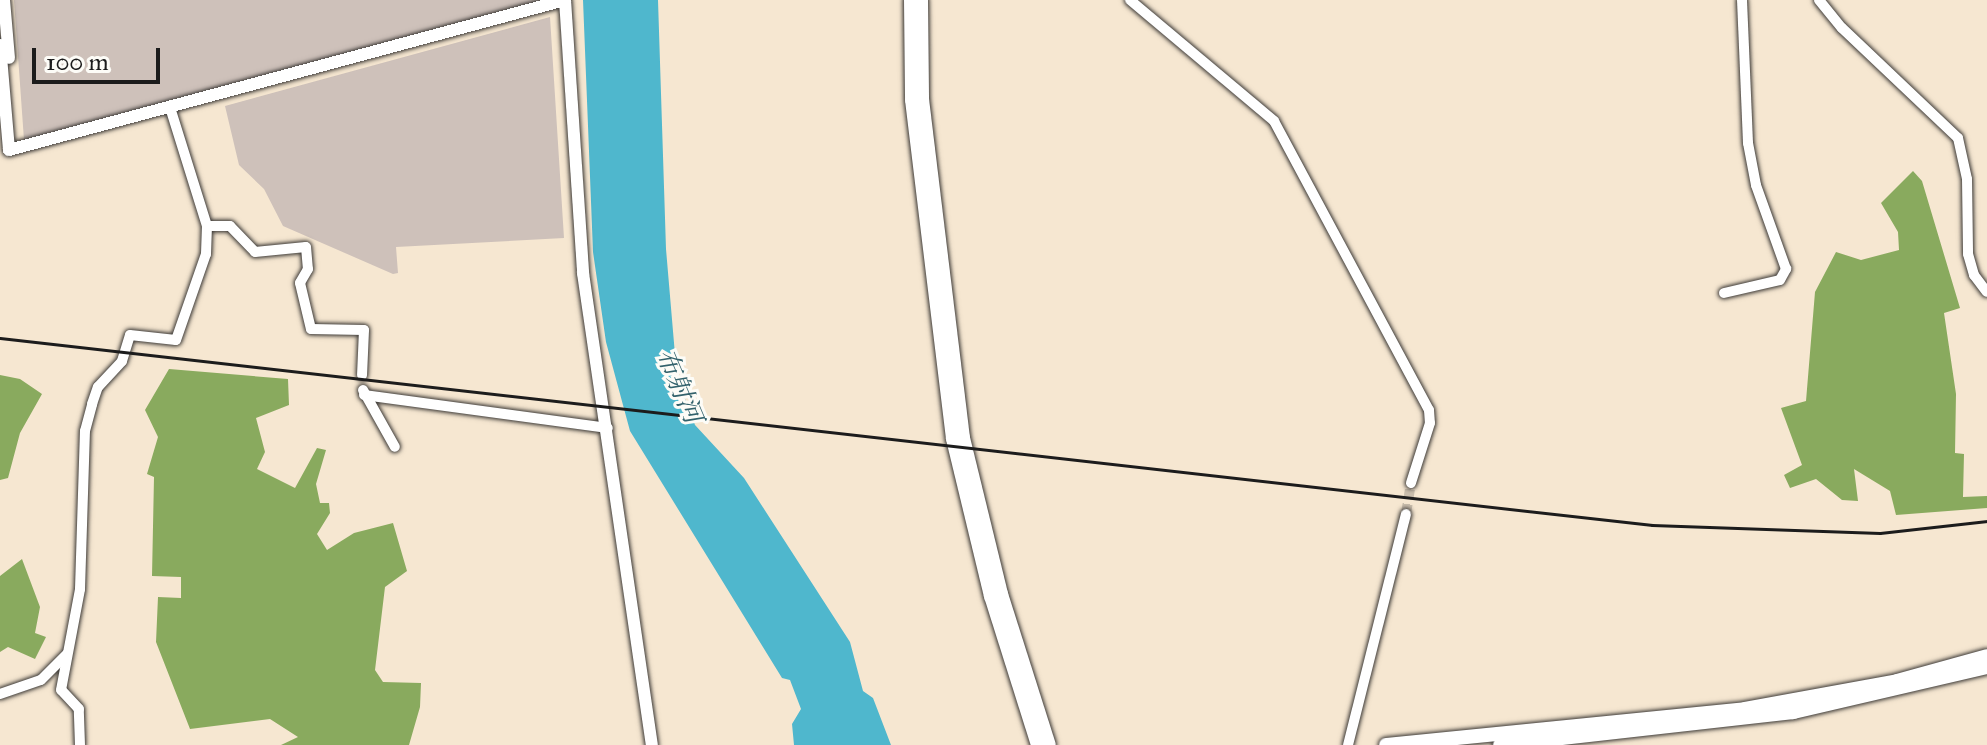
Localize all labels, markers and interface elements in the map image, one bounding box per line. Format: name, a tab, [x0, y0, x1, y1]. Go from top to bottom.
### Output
scale bar	[36, 32, 164, 82]
text: 100 m	[46, 47, 109, 77]
water label: 布射河	[649, 344, 709, 428]

